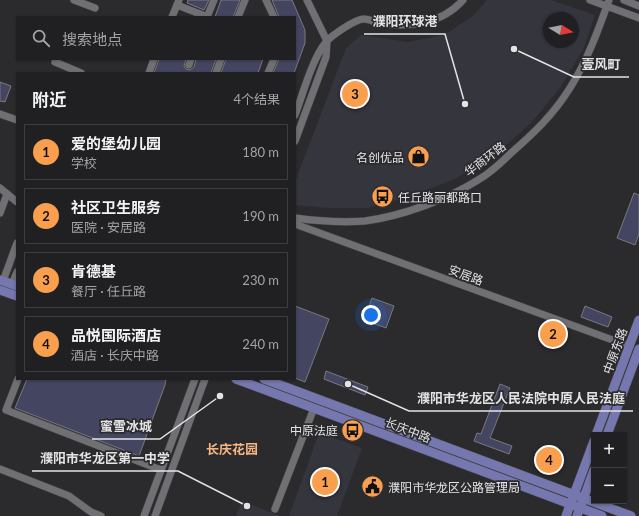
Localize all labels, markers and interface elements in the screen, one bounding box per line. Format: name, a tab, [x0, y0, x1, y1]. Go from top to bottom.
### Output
callout: 濮阳环球港	[364, 9, 445, 34]
north arrow	[543, 12, 579, 48]
text: 濮阳环球港	[372, 13, 438, 29]
search box	[16, 16, 296, 60]
icon: search	[30, 27, 52, 49]
text: 搜索地点	[62, 30, 122, 48]
callout: 壹风町	[574, 52, 629, 77]
text: 壹风町	[581, 56, 621, 72]
pin: 3	[342, 79, 368, 109]
text: 附近	[32, 89, 66, 110]
text: 4个结果	[233, 91, 280, 107]
text: 爱的堡幼儿园	[71, 134, 161, 152]
street label: 华商环路	[461, 139, 509, 179]
text: 1	[42, 144, 50, 160]
text: 180 m	[242, 144, 279, 160]
shop icon: 名创优品	[406, 144, 432, 170]
place label: 名创优品	[356, 150, 404, 165]
text: 学校	[71, 155, 97, 171]
bus stop icon: 任丘路丽都路口	[370, 184, 396, 210]
place label: 任丘路丽都路口	[398, 190, 482, 205]
text: 社区卫生服务	[71, 198, 161, 216]
text: 2	[42, 208, 50, 224]
text: 190 m	[242, 208, 279, 224]
text: 医院 · 安居路	[71, 219, 146, 235]
text: 肯德基	[71, 262, 116, 280]
street label: 安居路	[447, 262, 485, 288]
text: 3	[42, 272, 50, 288]
text: 230 m	[242, 272, 279, 288]
text: 餐厅 · 任丘路	[71, 283, 146, 299]
your location	[361, 305, 381, 325]
pin: 2	[540, 319, 566, 349]
text: 品悦国际酒店	[71, 326, 161, 344]
street label: 中原东路	[600, 326, 630, 376]
text: 4	[42, 336, 50, 352]
text: 240 m	[242, 336, 279, 352]
text: 酒店 · 长庆中路	[71, 347, 159, 363]
callout: 濮阳市华龙区人民法院中原人民法庭	[409, 386, 633, 411]
text: 濮阳市华龙区人民法院中原人民法庭	[417, 390, 625, 406]
callout: 蜜雪冰城	[92, 414, 160, 439]
street label: 长庆中路	[383, 414, 433, 446]
bus stop icon: 中原法庭	[340, 417, 366, 443]
text: 蜜雪冰城	[100, 418, 152, 434]
place label: 中原法庭	[290, 423, 338, 438]
map controls	[591, 432, 627, 504]
button: +	[591, 432, 627, 468]
district label: 长庆花园	[206, 441, 258, 457]
pin: 4	[536, 445, 562, 475]
callout: 濮阳市华龙区第一中学	[32, 446, 178, 471]
text: 濮阳市华龙区第一中学	[40, 450, 170, 466]
pin: 1	[312, 467, 338, 497]
button: −	[591, 468, 627, 504]
public building icon: 濮阳市华龙区公路管理局	[359, 474, 385, 500]
place label: 濮阳市华龙区公路管理局	[388, 480, 520, 495]

